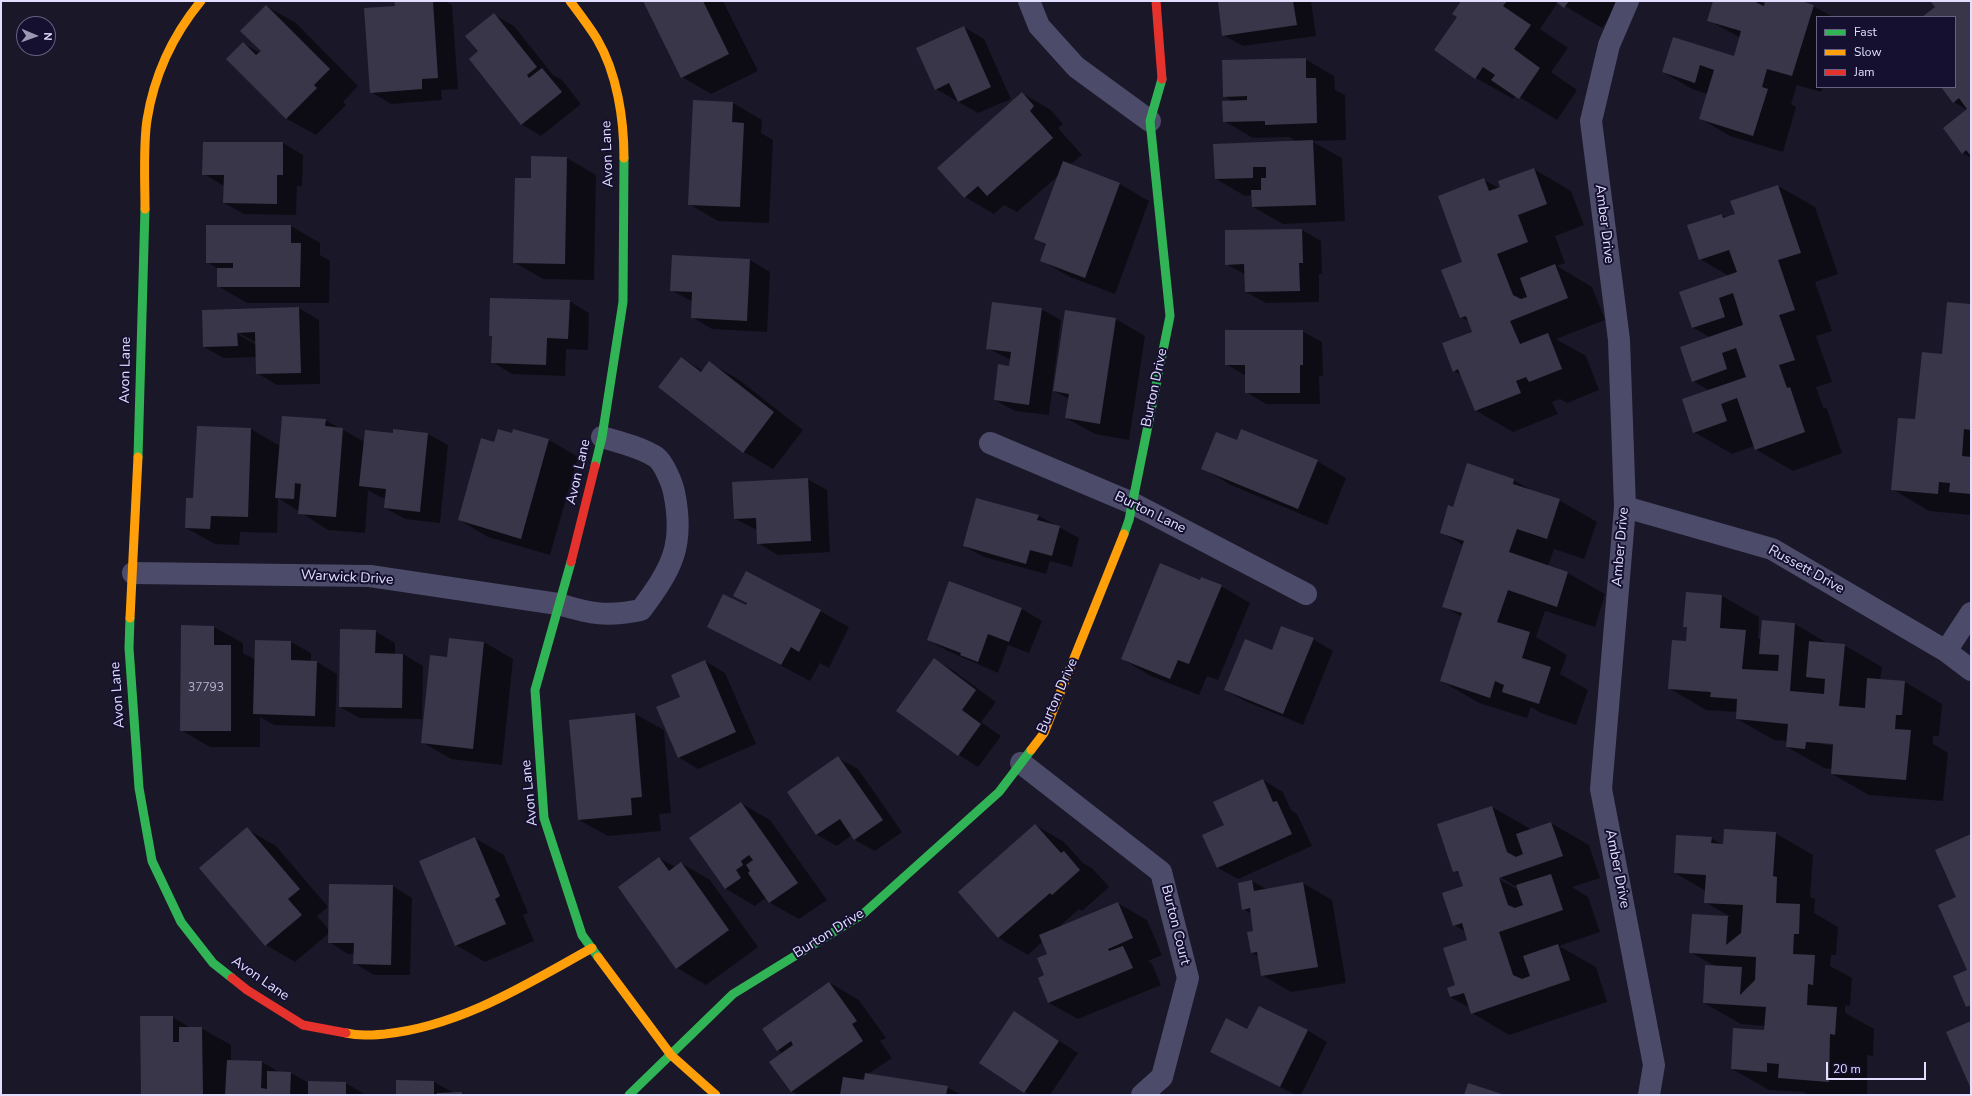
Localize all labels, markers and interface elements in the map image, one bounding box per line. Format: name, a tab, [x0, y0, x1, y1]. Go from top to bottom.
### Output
north arrow	[16, 16, 56, 56]
legend	[1816, 16, 1956, 88]
text: Fast	[1854, 24, 1877, 40]
text: N	[40, 32, 55, 41]
text: Slow	[1854, 44, 1882, 60]
text: Jam	[1854, 64, 1875, 80]
street label: Avon Lane	[598, 120, 618, 188]
street label: Amber Drive	[1591, 183, 1617, 265]
street label: Avon Lane	[117, 337, 135, 403]
street label: Burton Drive	[1138, 347, 1172, 429]
street label: Avon Lane	[563, 438, 595, 506]
street label: Burton Lane	[1112, 489, 1188, 537]
street label: Amber Drive	[1609, 507, 1633, 587]
street label: Russett Drive	[1765, 542, 1847, 598]
street label: Warwick Drive	[300, 567, 394, 589]
street label: Burton Drive	[1034, 656, 1082, 736]
street label: Avon Lane	[107, 661, 129, 729]
house number: 37793	[188, 681, 224, 695]
street label: Avon Lane	[518, 759, 542, 827]
street label: Amber Drive	[1601, 828, 1633, 910]
street label: Burton Court	[1157, 883, 1193, 967]
street label: Burton Drive	[791, 906, 867, 962]
street label: Avon Lane	[228, 953, 292, 1005]
scale bar	[1828, 1054, 1928, 1080]
text: 20 m	[1833, 1061, 1861, 1077]

